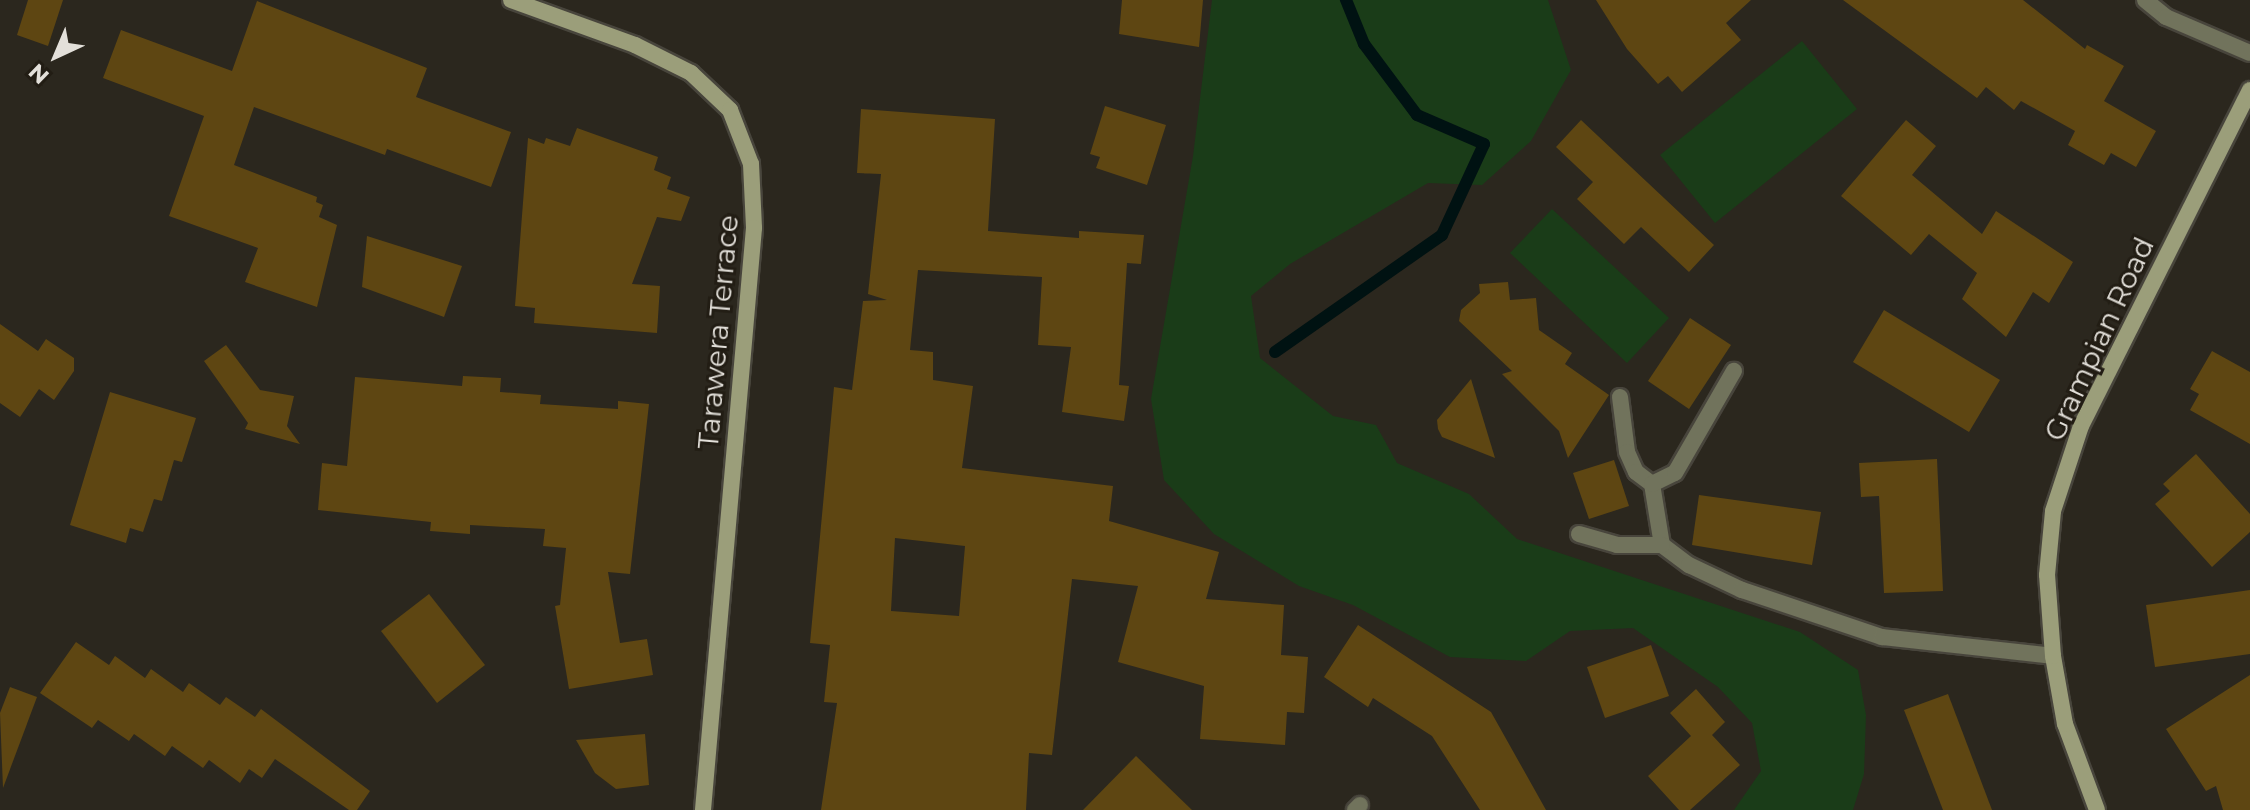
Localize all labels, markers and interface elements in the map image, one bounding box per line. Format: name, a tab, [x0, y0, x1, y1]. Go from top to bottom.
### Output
north arrow	[16, 16, 96, 96]
text: N	[23, 58, 55, 90]
street label: Tarawera Terrace	[691, 214, 745, 450]
street label: Grampian Road	[2037, 232, 2161, 446]

